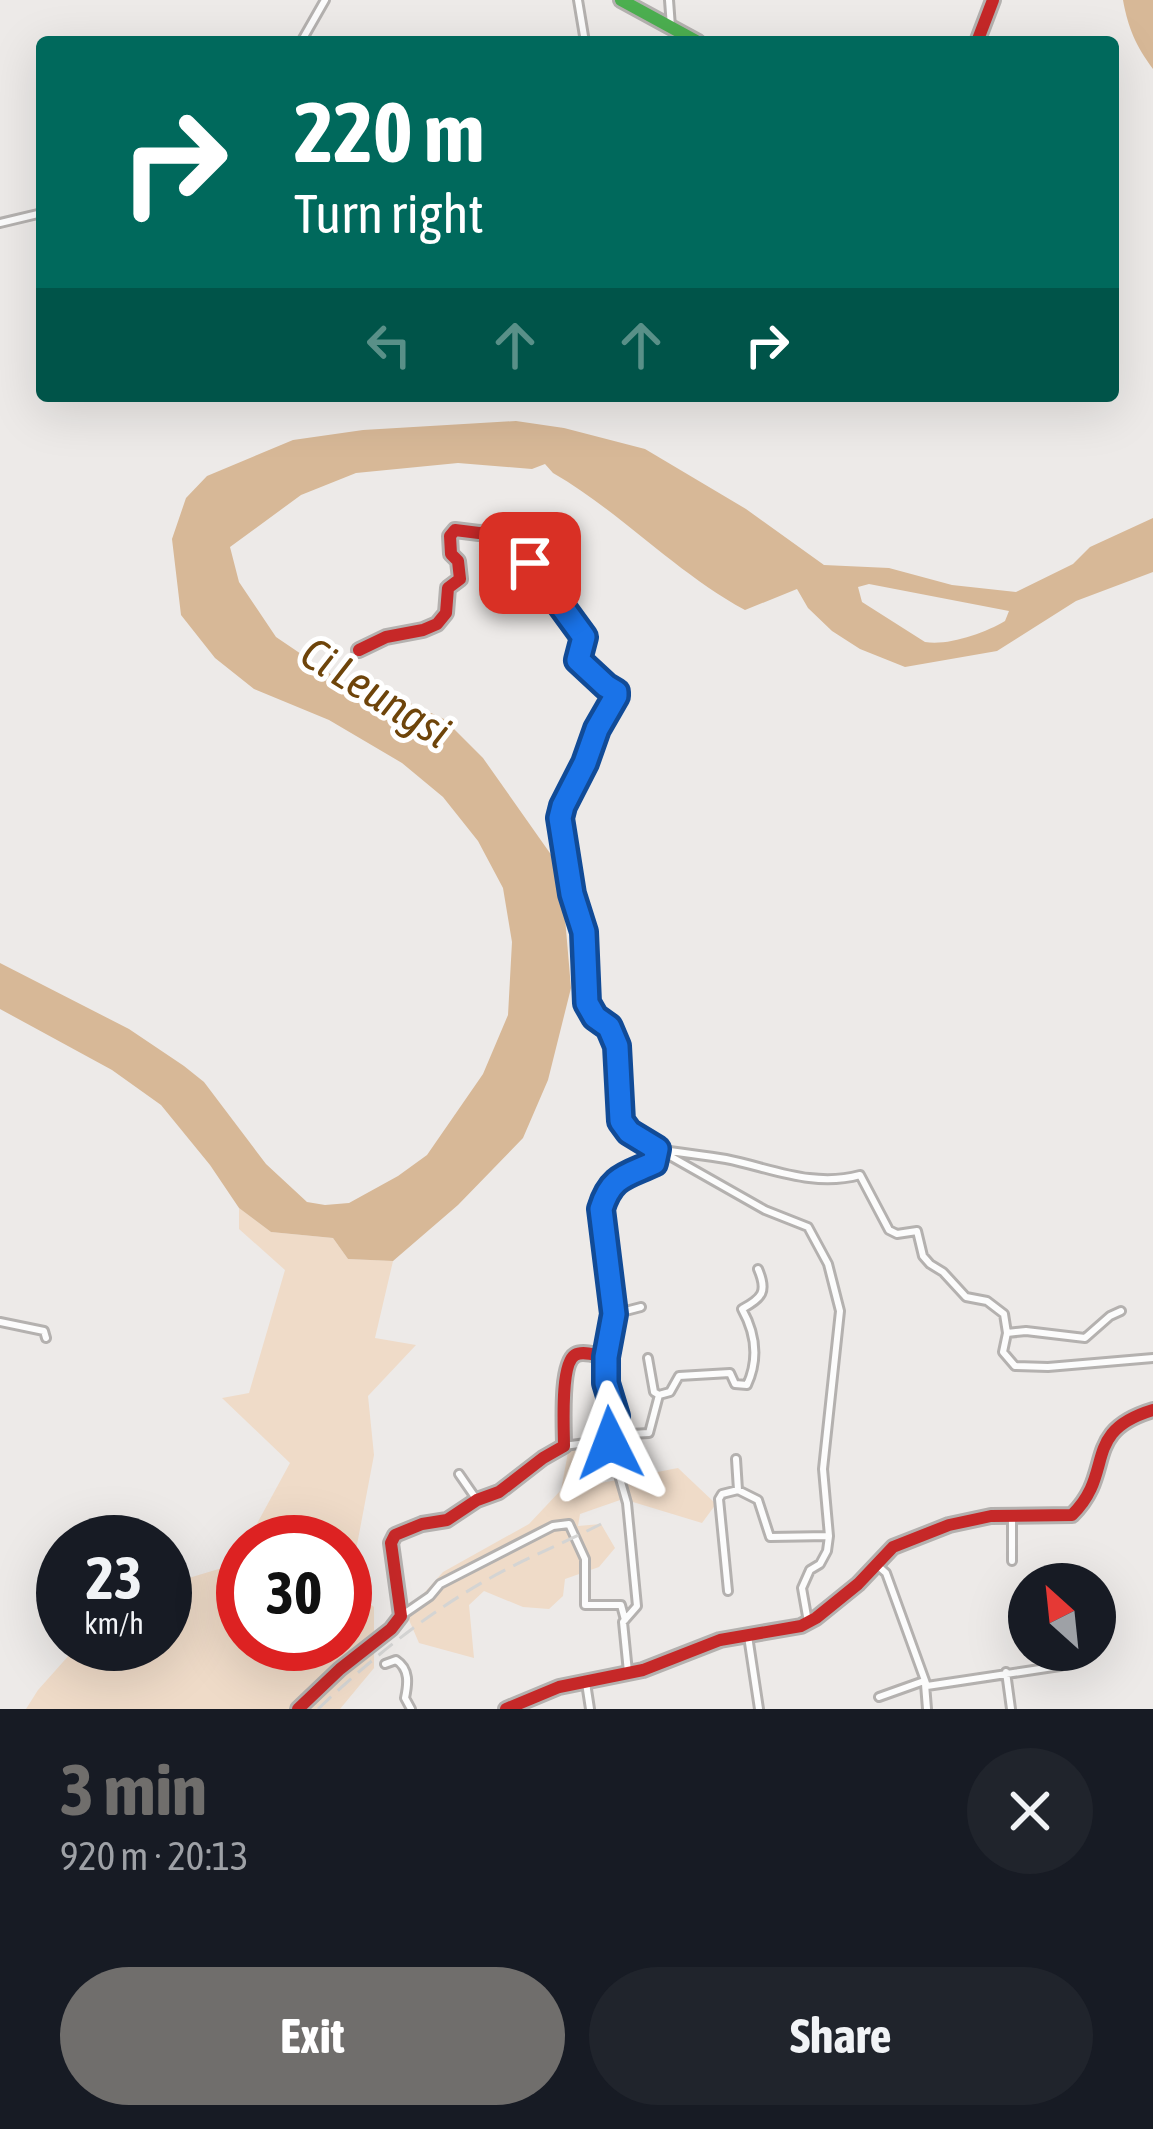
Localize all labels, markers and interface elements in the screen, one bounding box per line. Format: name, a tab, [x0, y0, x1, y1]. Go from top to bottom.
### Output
icon: right	[96, 84, 252, 240]
text: 220 m	[294, 84, 484, 180]
text: Turn right	[294, 183, 484, 244]
icon: left	[356, 312, 422, 378]
icon: ahead	[482, 312, 548, 378]
icon: ahead	[608, 312, 674, 378]
icon: right	[734, 312, 800, 378]
pin	[479, 512, 581, 614]
icon: arrive	[497, 530, 563, 596]
water label: Ci Leungsi	[292, 626, 460, 758]
position arrow	[547, 1380, 673, 1506]
speed limit sign: 30	[216, 1515, 372, 1671]
text: 23	[86, 1543, 142, 1612]
north arrow	[1008, 1563, 1116, 1671]
map controls	[1008, 1563, 1116, 1671]
text: km/h	[84, 1606, 144, 1640]
text: 3 min	[60, 1748, 207, 1830]
button: close	[967, 1748, 1093, 1874]
text: 920 m · 20:13	[60, 1834, 249, 1878]
button: Exit	[60, 1967, 565, 2105]
button: Share	[589, 1967, 1093, 2105]

